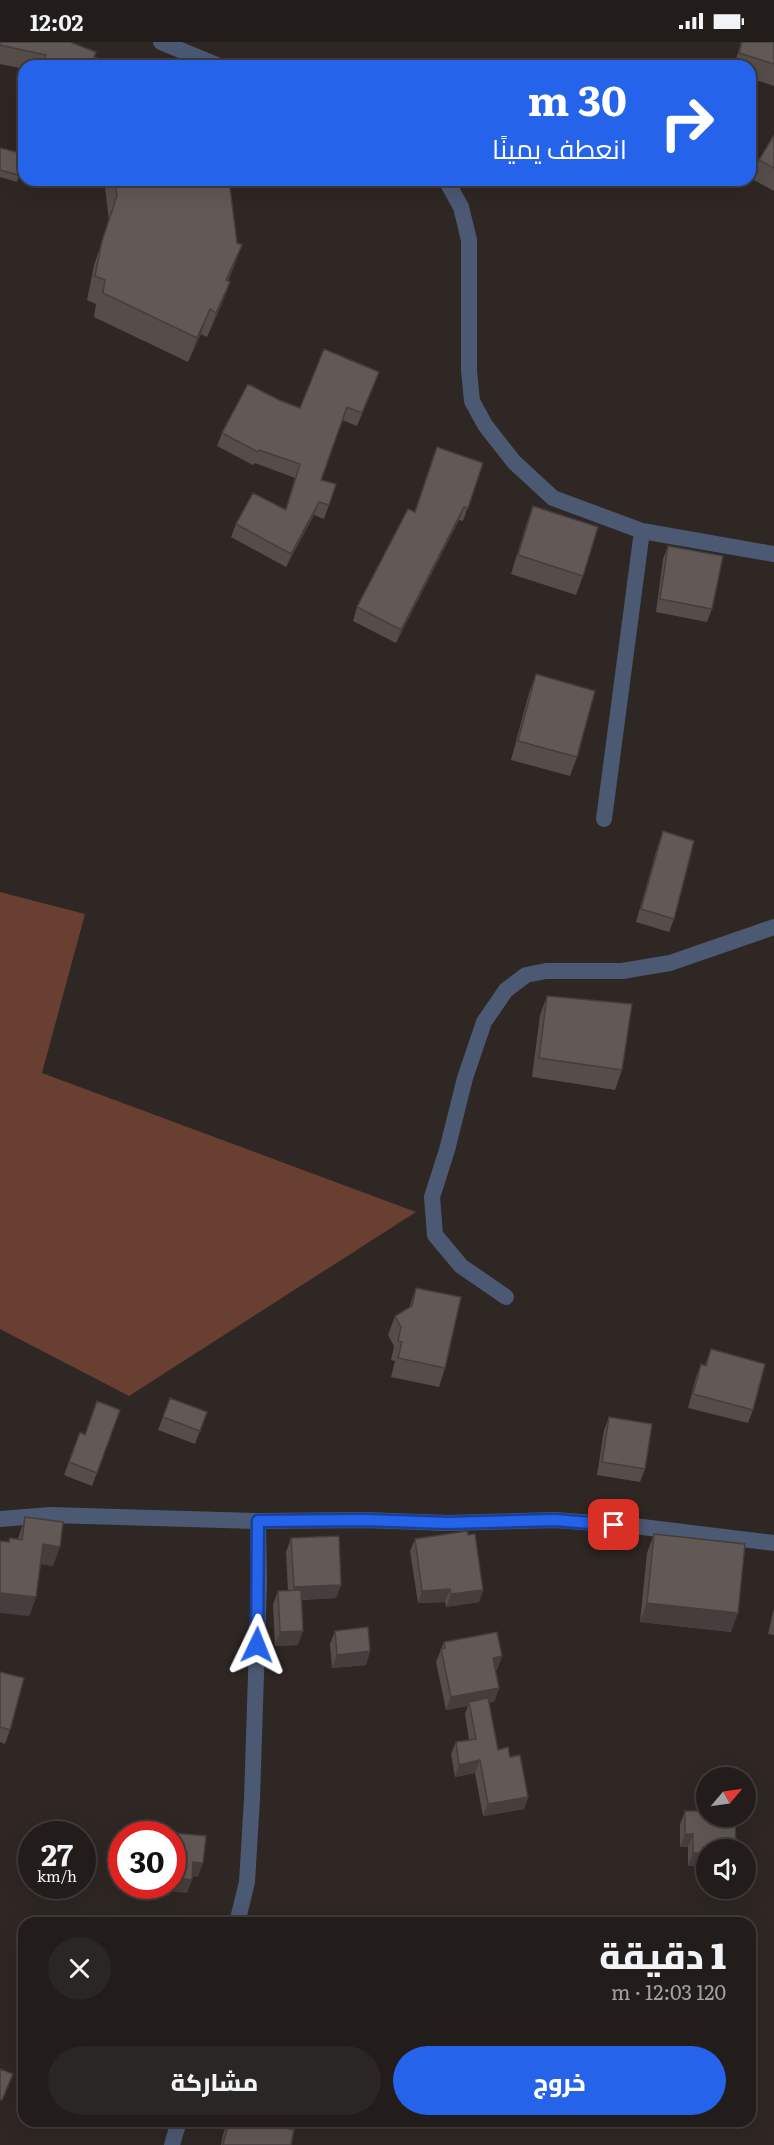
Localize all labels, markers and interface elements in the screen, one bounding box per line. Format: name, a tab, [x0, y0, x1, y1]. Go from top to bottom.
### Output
text: 12:02	[30, 5, 83, 38]
text: 30 m	[527, 67, 627, 129]
icon: right	[648, 84, 726, 162]
text: انعطف يمينًا	[492, 127, 627, 167]
pin	[588, 1499, 639, 1550]
icon: arrive	[597, 1508, 630, 1541]
position arrow	[225, 1613, 289, 1677]
north arrow	[696, 1767, 756, 1827]
map controls	[696, 1767, 756, 1899]
speed limit sign: 30	[108, 1821, 186, 1899]
text: 27	[41, 1831, 73, 1875]
button: sound	[696, 1839, 756, 1899]
text: km/h	[37, 1864, 77, 1887]
text: 1 دقيقة	[599, 1927, 726, 1980]
button: close	[48, 1937, 111, 2000]
text: 120 m · 12:03	[611, 1976, 726, 2006]
button: مشاركة	[48, 2046, 381, 2115]
button: خروج	[393, 2046, 726, 2115]

